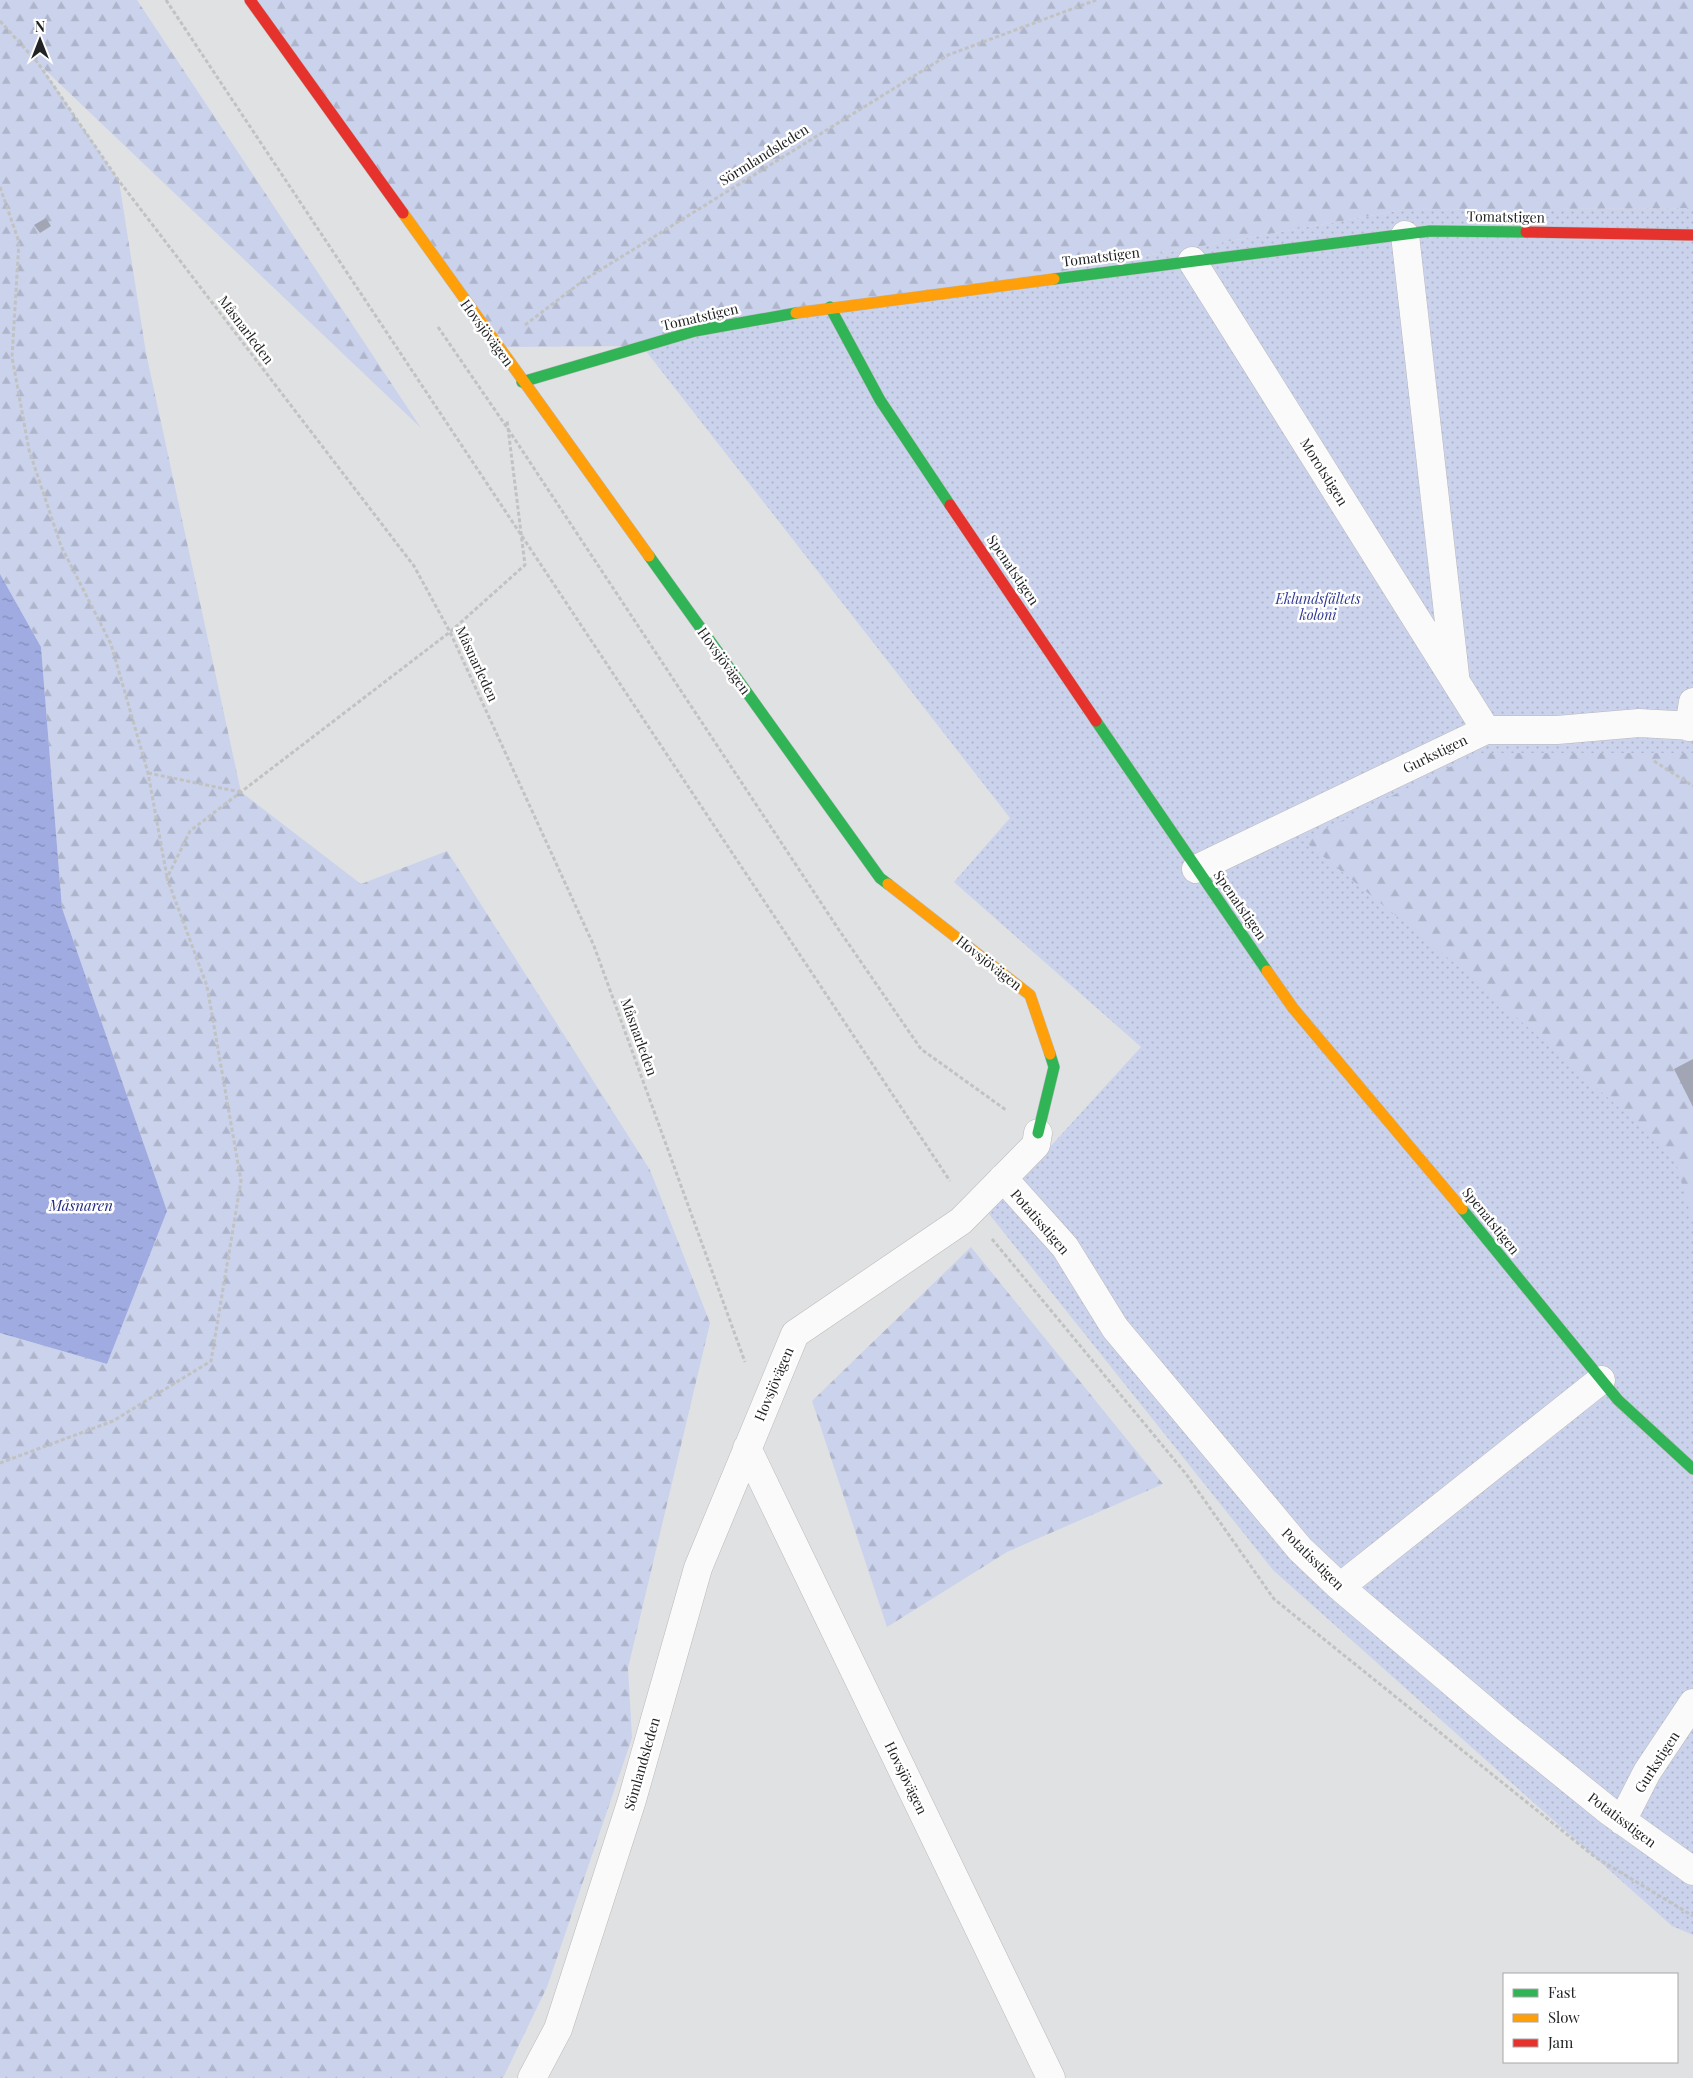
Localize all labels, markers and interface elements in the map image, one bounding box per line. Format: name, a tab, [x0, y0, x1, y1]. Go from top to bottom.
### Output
north arrow	[15, 15, 65, 65]
text: N	[35, 17, 45, 36]
street label: Sörmlandsleden	[715, 119, 813, 190]
street label: Tomatstigen	[1467, 206, 1546, 227]
street label: Tomatstigen	[1061, 242, 1142, 271]
street label: Måsnarleden	[214, 292, 279, 368]
street label: Hovsjövägen	[457, 295, 519, 371]
street label: Tomatstigen	[660, 298, 741, 335]
street label: Morotstigen	[1296, 434, 1353, 510]
street label: Spenatstigen	[983, 531, 1044, 609]
park label: Eklundsfältets koloni	[1274, 589, 1361, 624]
street label: Måsnarleden	[452, 623, 503, 705]
street label: Hovsjövägen	[694, 623, 756, 699]
street label: Gurkstigen	[1399, 729, 1471, 777]
street label: Spenatstigen	[1209, 866, 1272, 944]
street label: Hovsjövägen	[952, 931, 1027, 995]
street label: Måsnarleden	[617, 995, 662, 1079]
street label: Spenatstigen	[1458, 1183, 1525, 1259]
street label: Potatisstigen	[1007, 1185, 1075, 1259]
water label: Måsnaren	[48, 1195, 113, 1215]
street label: Hovsjövägen	[749, 1343, 798, 1424]
street label: Potatisstigen	[1278, 1523, 1349, 1594]
street label: Sömlandsleden	[619, 1715, 664, 1813]
street label: Gurkstigen	[1630, 1727, 1684, 1796]
street label: Hovsjövägen	[881, 1738, 933, 1818]
street label: Potatisstigen	[1584, 1788, 1661, 1852]
legend	[1503, 1973, 1678, 2063]
text: Fast	[1548, 1982, 1577, 2002]
text: Slow	[1548, 2007, 1580, 2027]
text: Jam	[1547, 2032, 1574, 2052]

